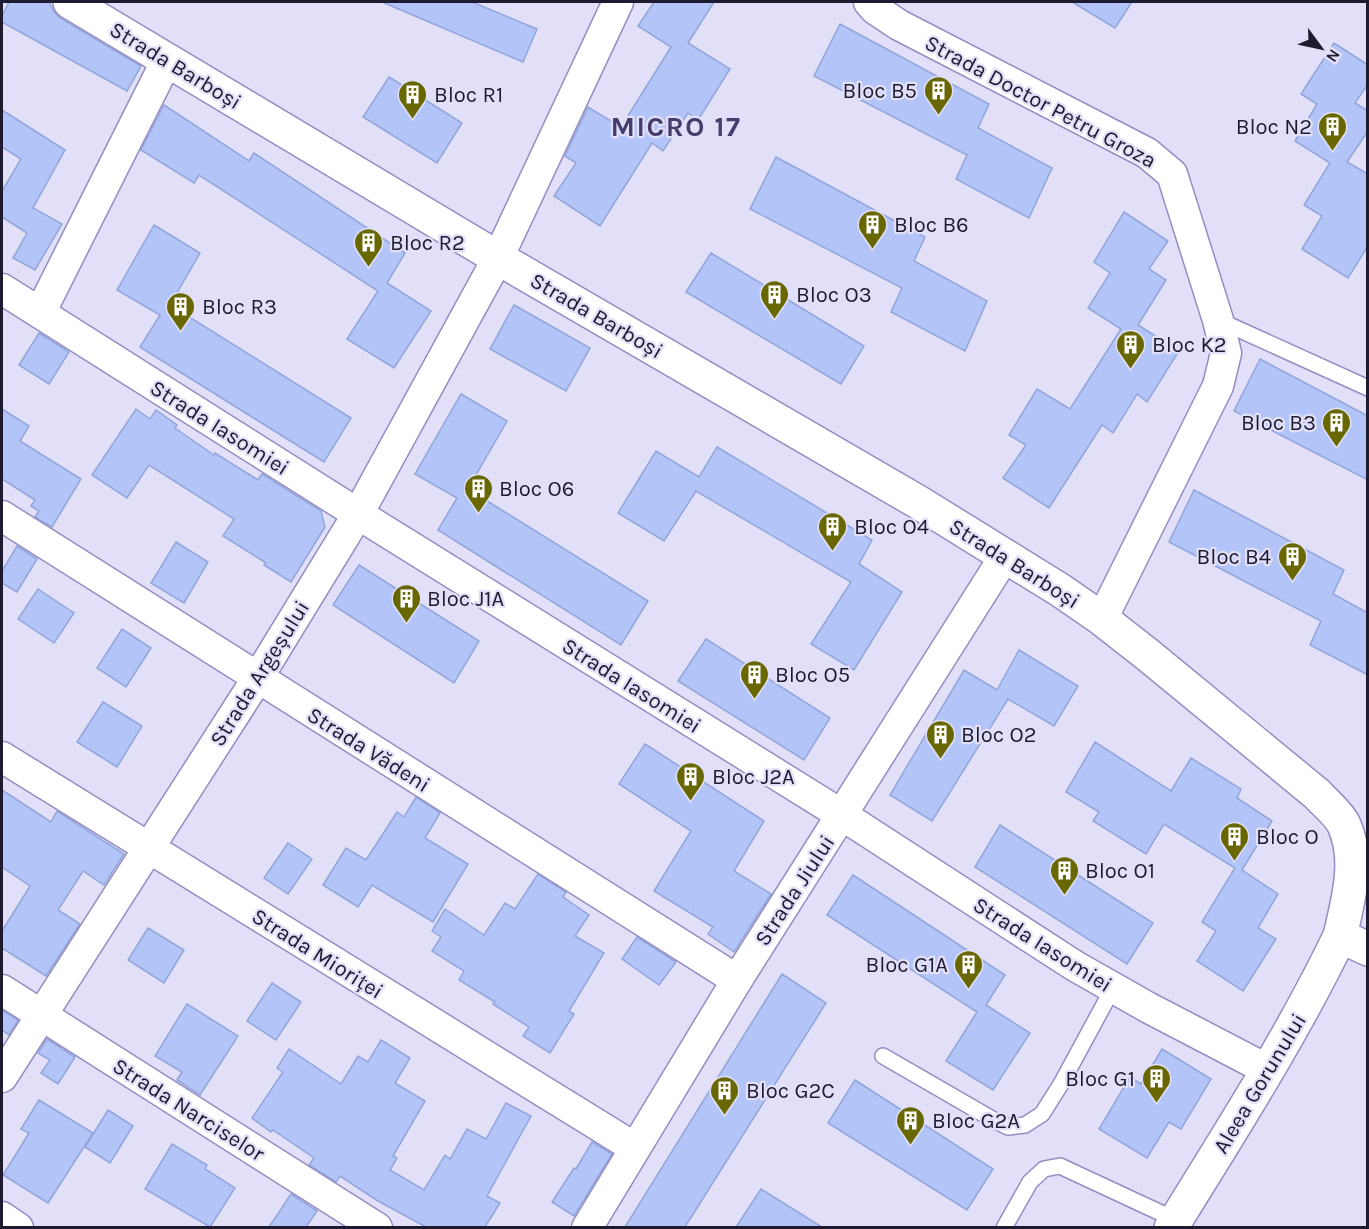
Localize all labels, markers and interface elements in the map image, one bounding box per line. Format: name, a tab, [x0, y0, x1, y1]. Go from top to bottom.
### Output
street label: Strada Barboși	[105, 16, 246, 115]
north arrow	[1291, 18, 1351, 78]
street label: Strada Doctor Petru Groza	[920, 30, 1161, 174]
text: N	[1322, 46, 1344, 66]
building icon: Bloc B5	[922, 74, 954, 116]
building icon: Bloc R1	[397, 78, 429, 120]
place label: Bloc B5	[842, 78, 917, 104]
place label: Bloc R1	[434, 82, 503, 108]
district label: MICRO 17	[611, 110, 741, 143]
building icon: Bloc N2	[1317, 110, 1349, 152]
place label: Bloc N2	[1236, 114, 1312, 140]
building icon: Bloc B6	[857, 208, 889, 250]
place label: Bloc B6	[894, 212, 969, 238]
building icon: Bloc R2	[353, 226, 385, 268]
place label: Bloc R2	[390, 230, 465, 256]
street label: Strada Barboși	[526, 267, 667, 364]
building icon: Bloc O3	[759, 278, 791, 320]
place label: Bloc O3	[796, 282, 872, 308]
building icon: Bloc R3	[165, 290, 197, 332]
place label: Bloc R3	[202, 294, 277, 320]
building icon: Bloc K2	[1115, 328, 1147, 370]
place label: Bloc K2	[1152, 332, 1227, 358]
street label: Strada Iasomiei	[145, 375, 294, 481]
building icon: Bloc B3	[1321, 406, 1353, 448]
place label: Bloc B3	[1241, 410, 1316, 436]
building icon: Bloc O6	[462, 472, 494, 514]
place label: Bloc O6	[499, 476, 574, 502]
building icon: Bloc O4	[817, 510, 849, 552]
street label: Strada Barboși	[944, 513, 1085, 614]
place label: Bloc O4	[854, 514, 929, 540]
building icon: Bloc B4	[1276, 540, 1308, 582]
place label: Bloc B4	[1197, 544, 1271, 570]
building icon: Bloc J1A	[390, 582, 422, 624]
place label: Bloc J1A	[427, 586, 505, 612]
street label: Strada Argeșului	[205, 596, 315, 751]
street label: Strada Iasomiei	[557, 633, 706, 739]
building icon: Bloc O5	[738, 658, 770, 700]
place label: Bloc O5	[775, 662, 850, 688]
street label: Strada Vădeni	[302, 702, 435, 798]
building icon: Bloc O2	[924, 718, 956, 760]
place label: Bloc O2	[961, 722, 1036, 748]
building icon: Bloc J2A	[675, 760, 707, 802]
place label: Bloc J2A	[712, 764, 795, 790]
building icon: Bloc O	[1219, 820, 1251, 862]
place label: Bloc O	[1256, 824, 1319, 850]
street label: Strada Jiului	[749, 830, 840, 951]
building icon: Bloc O1	[1048, 854, 1080, 896]
place label: Bloc O1	[1085, 858, 1155, 884]
street label: Strada Iasomiei	[968, 892, 1117, 998]
street label: Strada Mioriței	[247, 903, 388, 1005]
building icon: Bloc G1A	[953, 948, 985, 990]
place label: Bloc G1A	[865, 952, 948, 978]
street label: Aleea Gorunului	[1208, 1009, 1312, 1158]
street label: Strada Narciselor	[108, 1053, 269, 1167]
building icon: Bloc G1	[1140, 1062, 1172, 1104]
place label: Bloc G1	[1065, 1066, 1135, 1092]
building icon: Bloc G2C	[709, 1074, 741, 1116]
place label: Bloc G2C	[746, 1078, 835, 1104]
building icon: Bloc G2A	[895, 1104, 927, 1146]
place label: Bloc G2A	[932, 1108, 1020, 1134]

